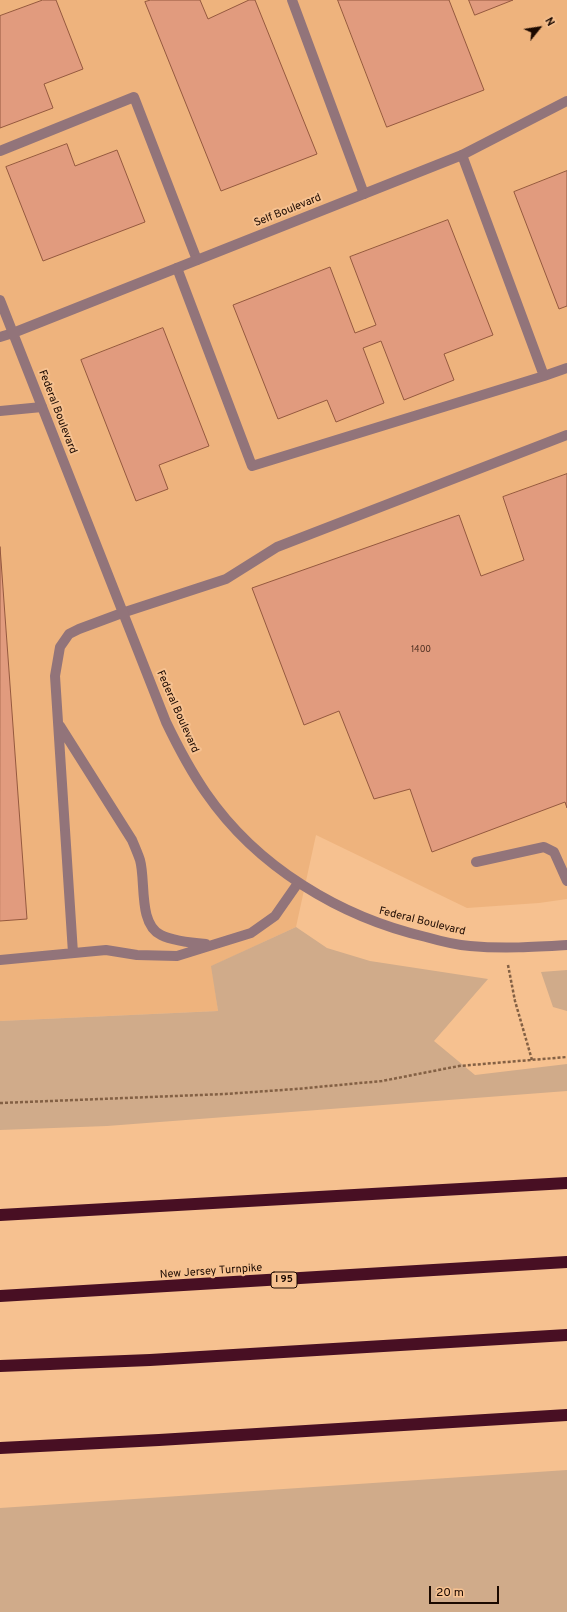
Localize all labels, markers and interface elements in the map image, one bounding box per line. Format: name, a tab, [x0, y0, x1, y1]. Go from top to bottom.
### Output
north arrow	[519, 8, 559, 48]
text: N	[541, 15, 557, 29]
street label: Self Boulevard	[253, 192, 323, 230]
street label: Federal Boulevard	[35, 368, 79, 456]
house number: 1400	[411, 645, 431, 655]
street label: Federal Boulevard	[153, 669, 201, 755]
street label: Federal Boulevard	[377, 905, 467, 939]
street label: New Jersey Turnpike	[159, 1262, 263, 1282]
road number: I 95	[271, 1272, 297, 1288]
scale bar	[431, 1578, 501, 1604]
text: 20 m	[436, 1585, 464, 1601]

